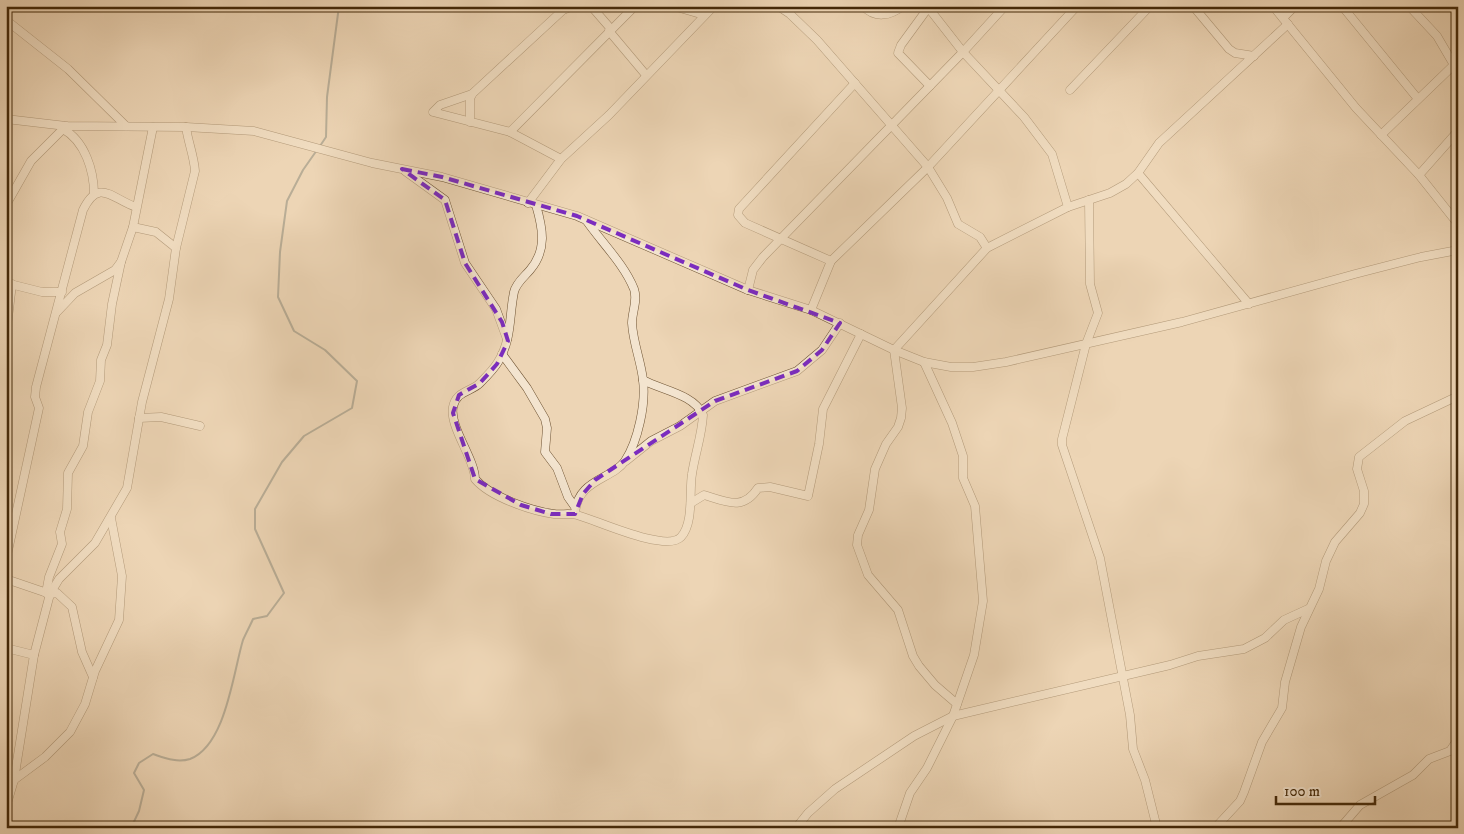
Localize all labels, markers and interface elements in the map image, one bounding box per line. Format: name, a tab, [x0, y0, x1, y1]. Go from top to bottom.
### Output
scale bar	[1276, 774, 1375, 806]
text: 100 m	[1284, 782, 1320, 801]

